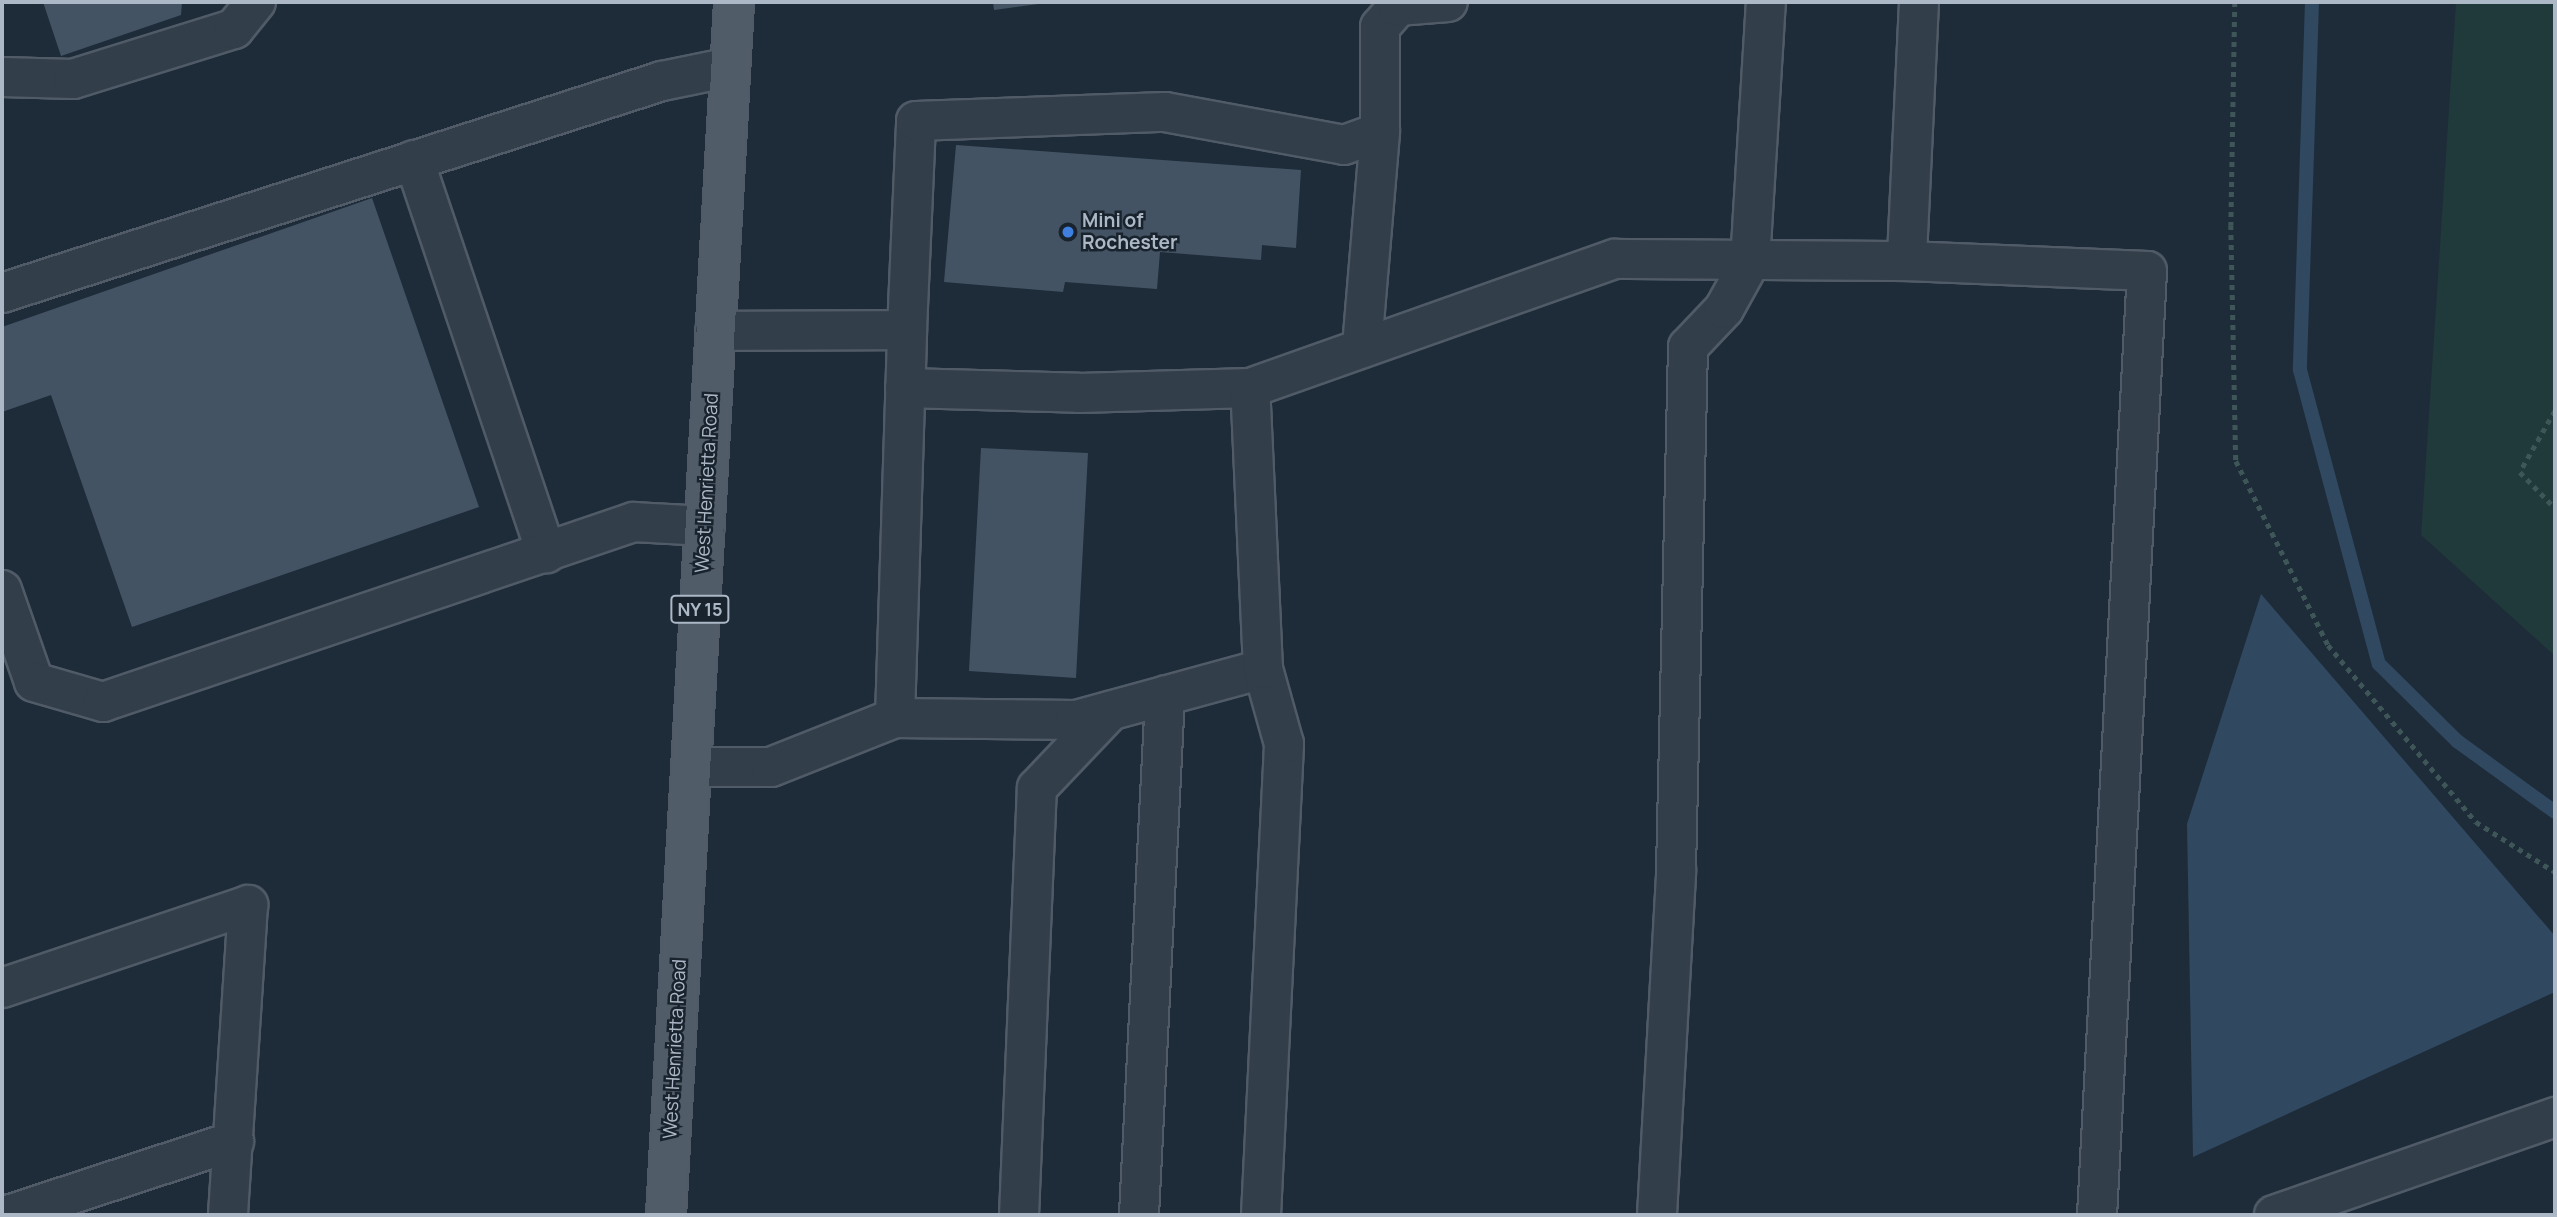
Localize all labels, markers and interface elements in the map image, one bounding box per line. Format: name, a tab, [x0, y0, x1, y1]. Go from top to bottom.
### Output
place label: Mini of Rochester	[1082, 210, 1178, 254]
marker: Mini of Rochester	[1060, 224, 1076, 240]
street label: West Henrietta Road	[691, 392, 723, 574]
road number: NY 15	[668, 594, 732, 624]
street label: West Henrietta Road	[659, 958, 691, 1140]

